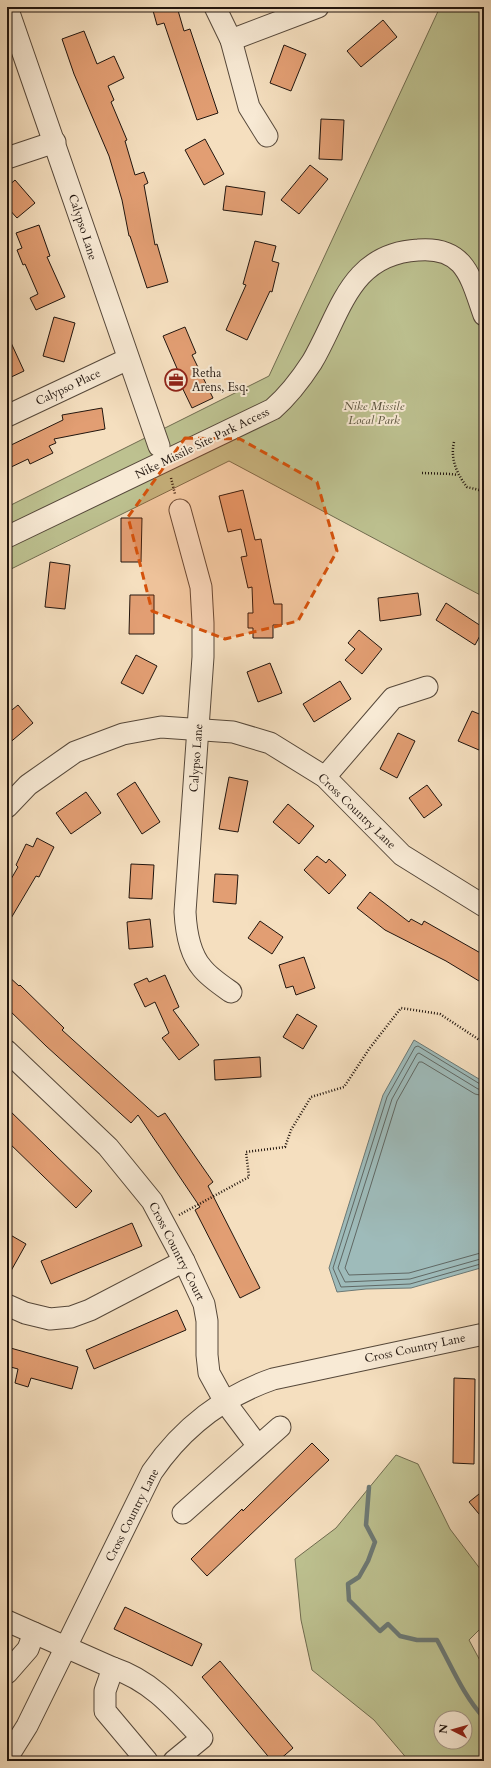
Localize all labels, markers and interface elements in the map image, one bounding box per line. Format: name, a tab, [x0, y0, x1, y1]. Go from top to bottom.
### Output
street label: Calypso Lane	[65, 192, 101, 262]
street label: Calypso Place	[33, 365, 103, 409]
place label: Retha Arens, Esq.	[192, 365, 248, 395]
office icon: Retha Arens, Esq.	[163, 367, 189, 393]
park label: Nike Missile Local Park	[344, 398, 405, 428]
street label: Nike Missile Site Park Access	[132, 403, 272, 483]
street label: Calypso Lane	[186, 723, 206, 793]
street label: Cross Country Lane	[314, 770, 400, 852]
street label: Cross Country Court	[145, 1199, 209, 1303]
street label: Cross Country Lane	[363, 1329, 467, 1367]
street label: Cross Country Lane	[102, 1466, 162, 1564]
north arrow	[433, 1710, 473, 1750]
text: N	[436, 1723, 452, 1735]

